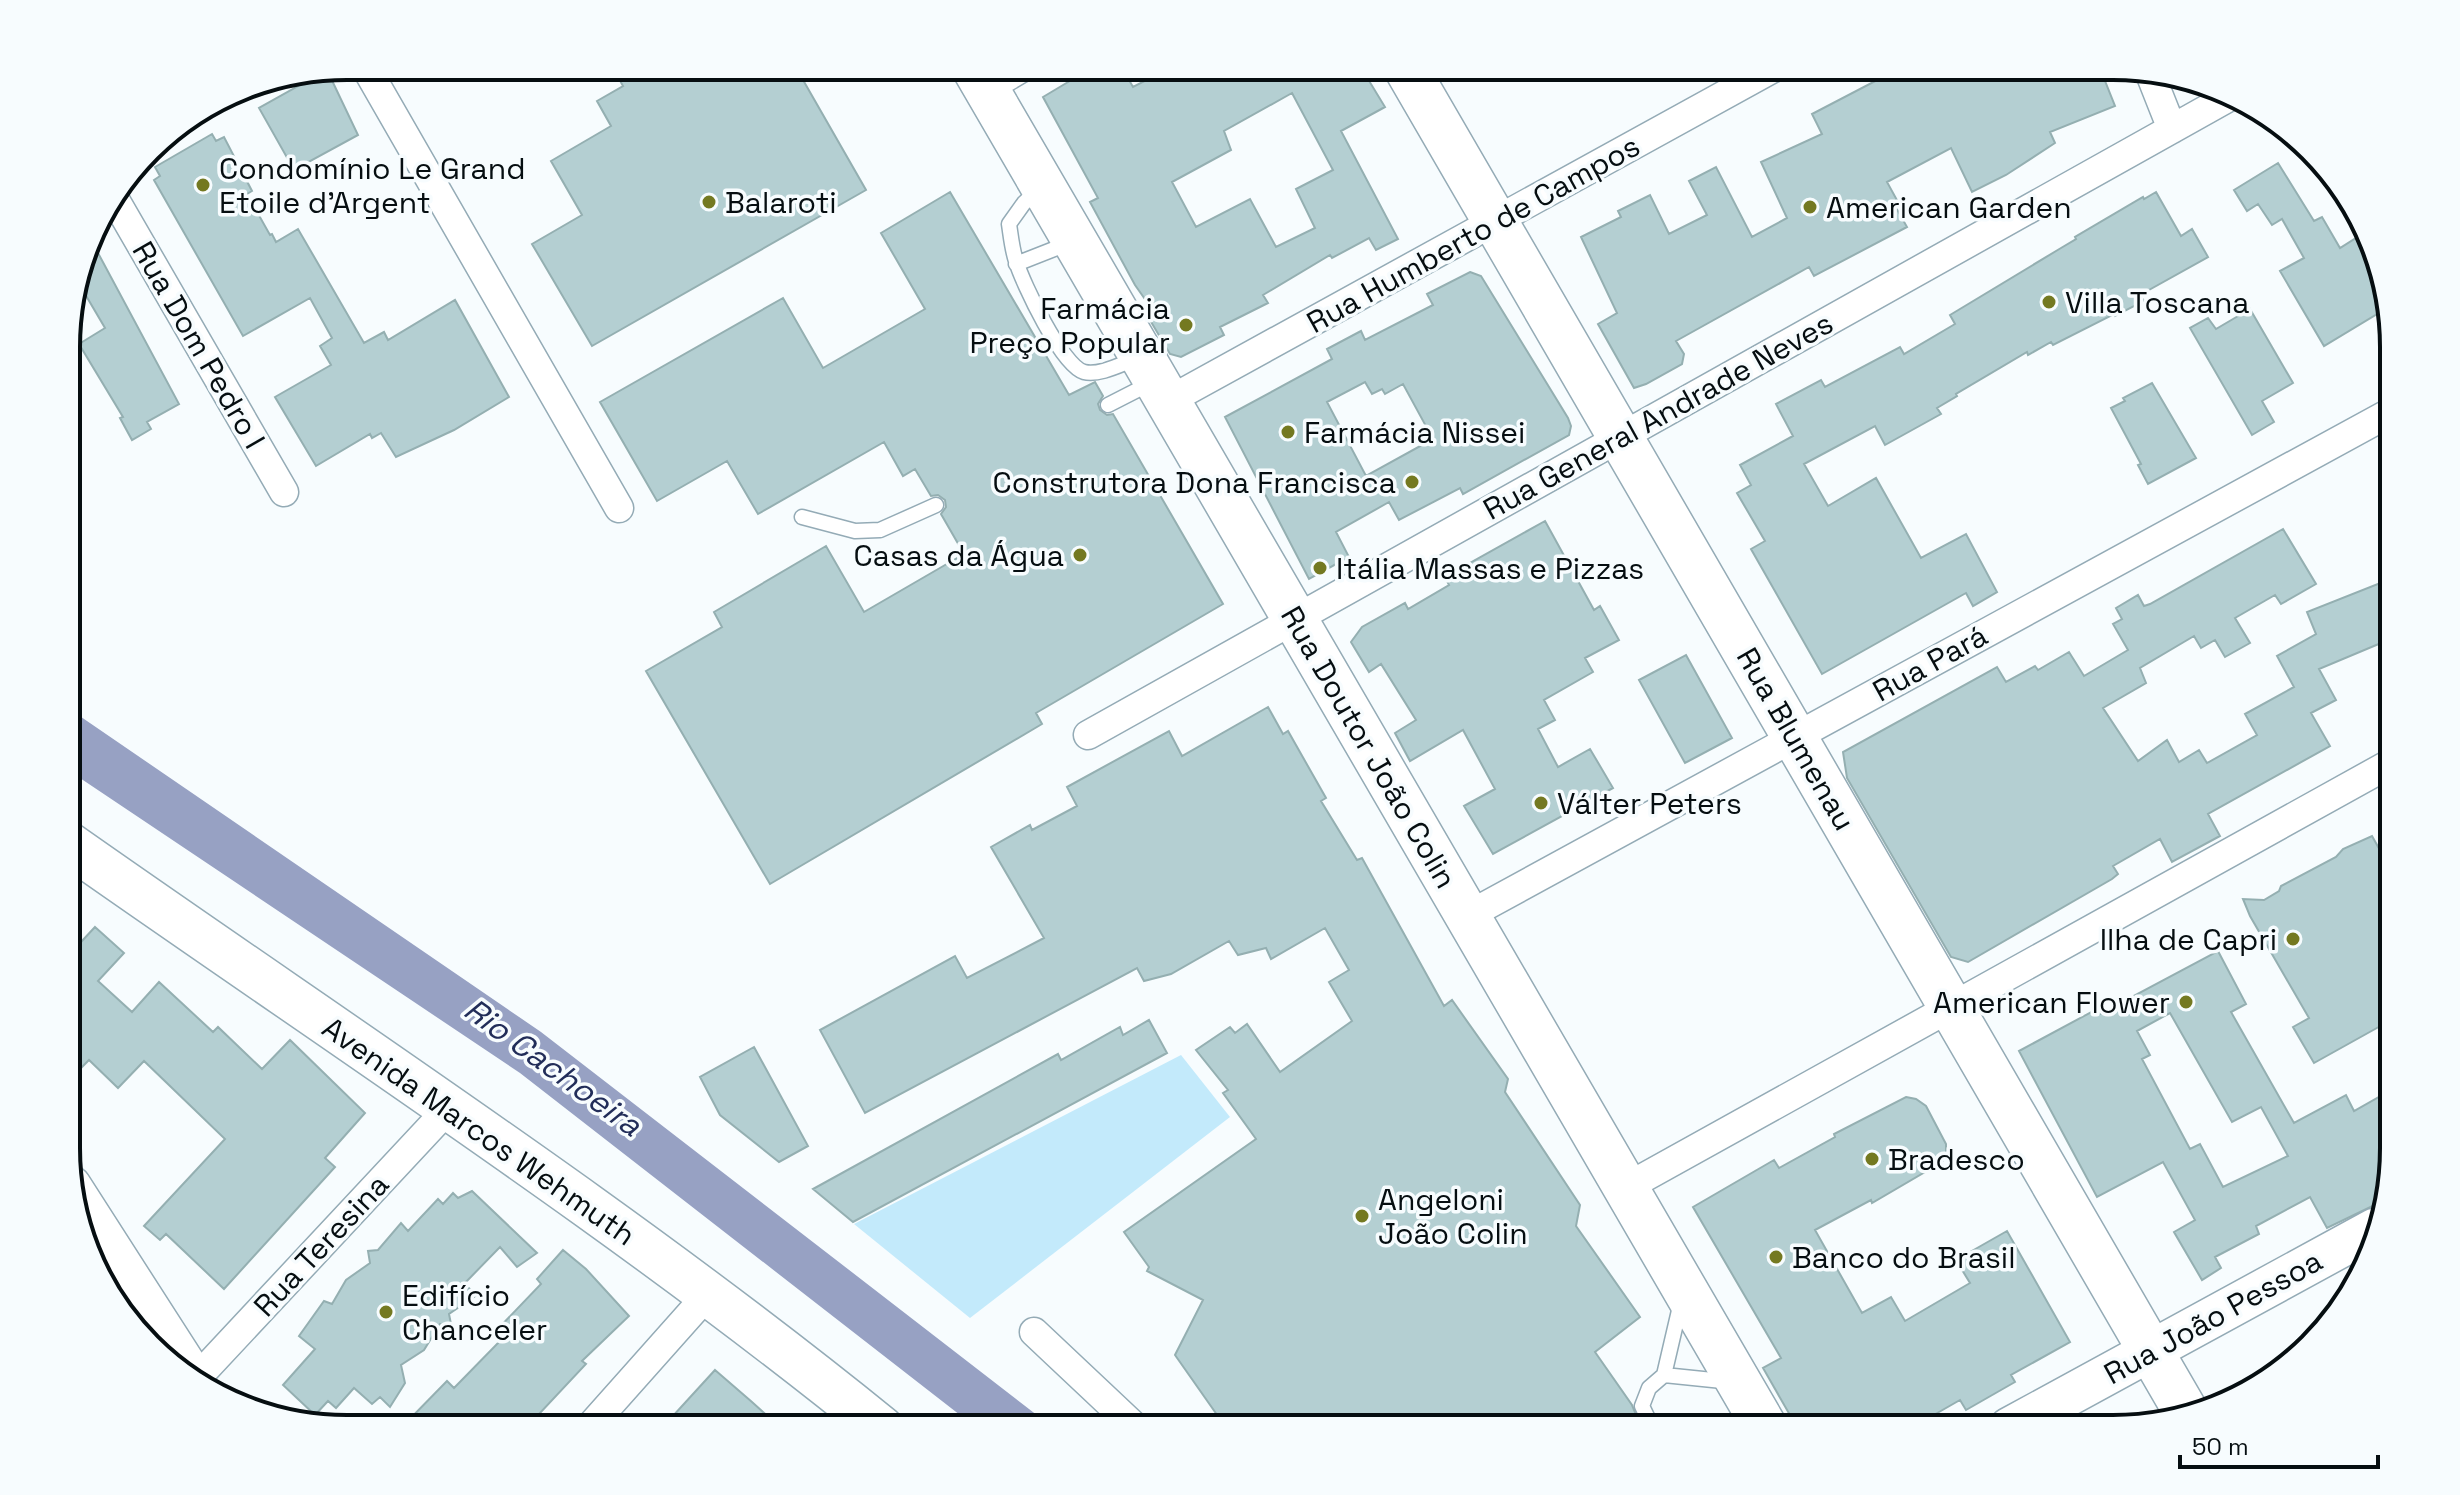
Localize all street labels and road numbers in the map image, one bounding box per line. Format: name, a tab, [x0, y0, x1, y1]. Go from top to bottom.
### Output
street label: Rua Humberto de Campos	[1300, 126, 1646, 342]
street label: Rua Dom Pedro I	[124, 234, 274, 456]
street label: Rua General Andrade Neves	[1476, 303, 1840, 529]
street label: Rua Doutor João Colin	[1272, 599, 1466, 895]
street label: Rua Pará	[1866, 616, 1994, 710]
street label: Rua Blumenau	[1728, 640, 1864, 838]
street label: Avenida Marcos Wehmuth	[315, 1008, 643, 1254]
street label: Rua Teresina	[245, 1165, 397, 1325]
street label: Rua João Pessoa	[2097, 1241, 2329, 1393]

